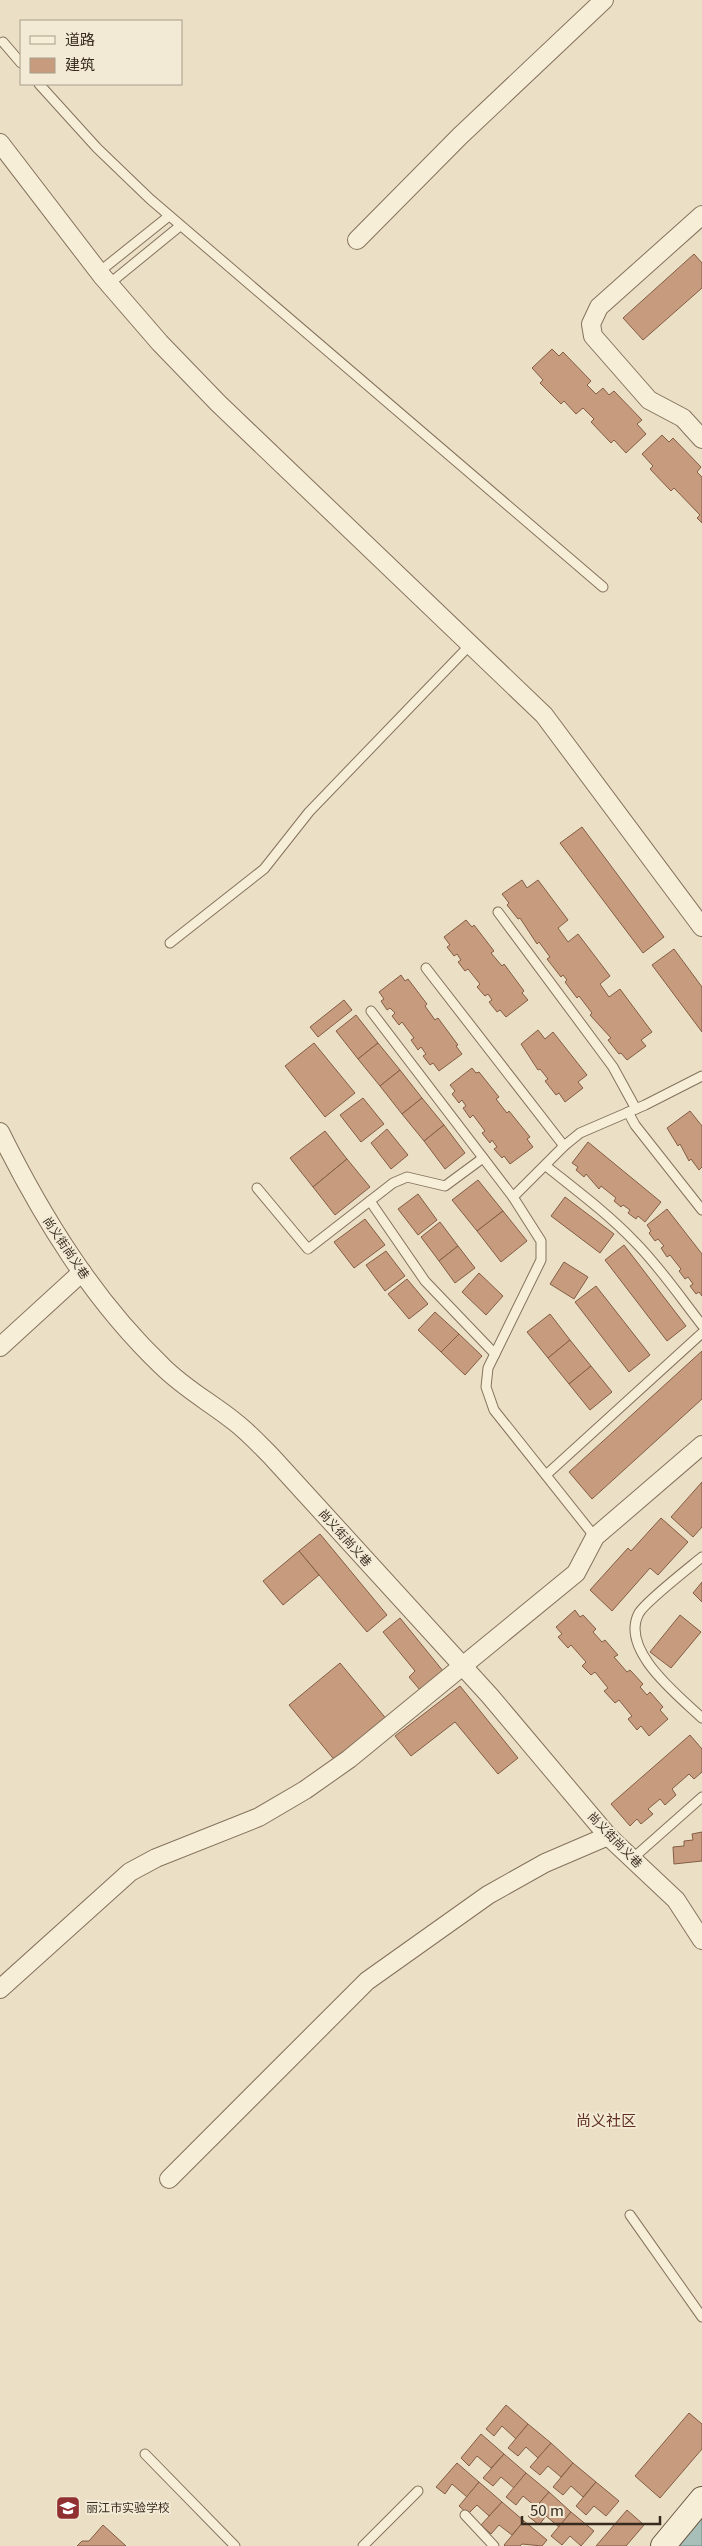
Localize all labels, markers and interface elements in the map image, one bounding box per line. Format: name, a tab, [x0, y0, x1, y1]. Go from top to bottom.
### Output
legend	[20, 20, 182, 85]
text: 道路	[65, 28, 95, 49]
text: 建筑	[65, 53, 95, 74]
street label: 尚义街尚义巷	[40, 1213, 94, 1282]
street label: 尚义街尚义巷	[316, 1505, 377, 1569]
street label: 尚义街尚义巷	[585, 1807, 647, 1871]
district label: 尚义社区	[576, 2109, 636, 2130]
scale bar	[522, 2494, 660, 2526]
school or university icon: 丽江市实验学校	[55, 2495, 81, 2521]
place label: 丽江市实验学校	[86, 2498, 170, 2515]
text: 50 m	[530, 2499, 564, 2520]

